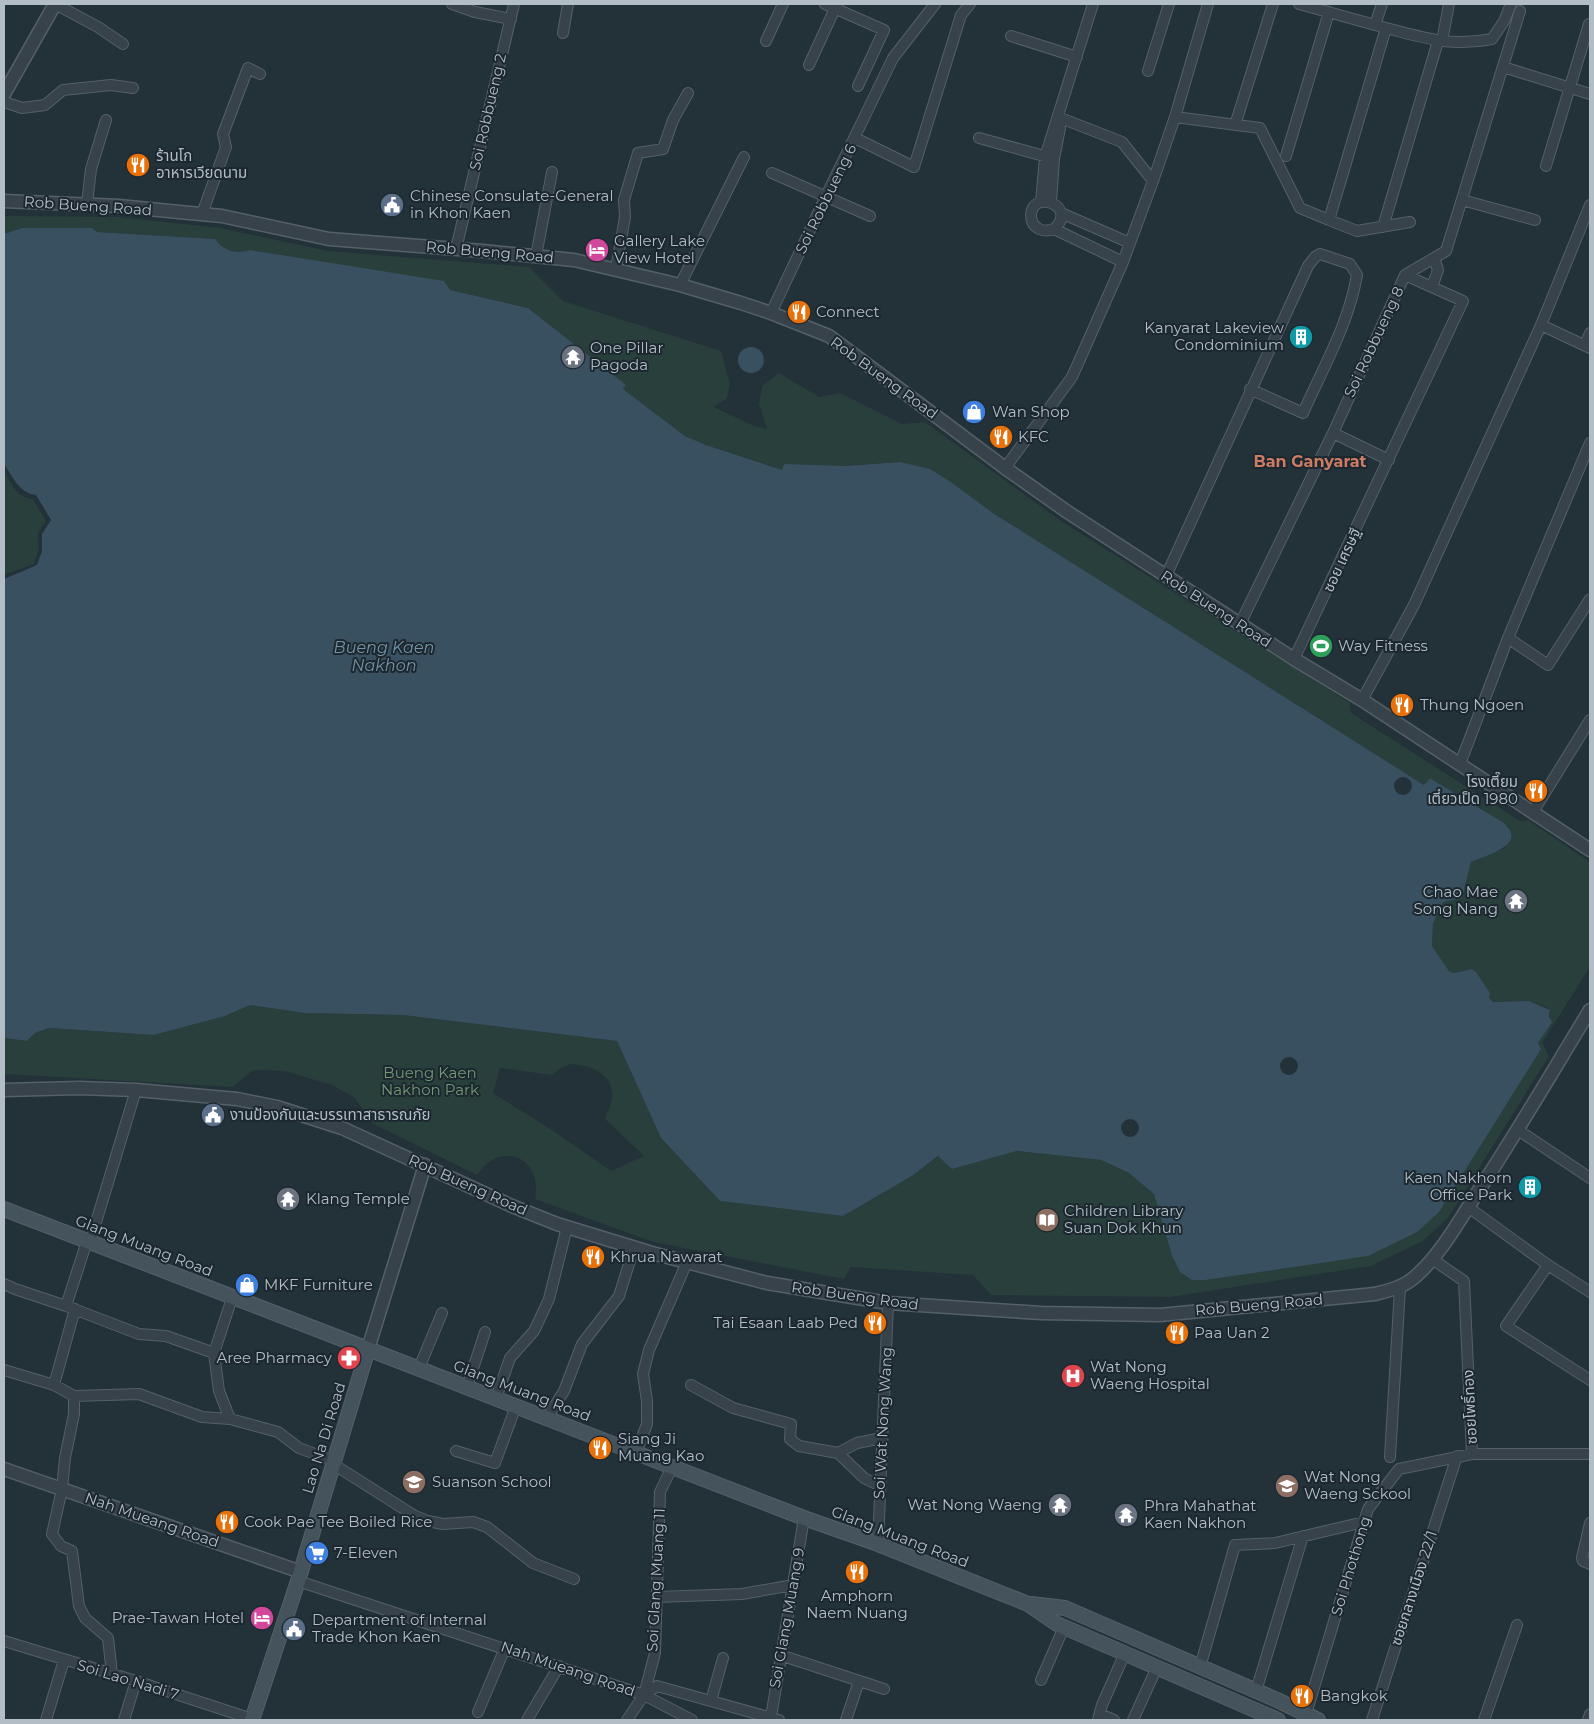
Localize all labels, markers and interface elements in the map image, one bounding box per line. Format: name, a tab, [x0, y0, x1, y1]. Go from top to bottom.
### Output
street label: Soi Robbueng 2	[465, 52, 510, 172]
street label: Soi Robbueng 6	[791, 141, 860, 257]
place label: ร้านโก อาหารเวียดนาม	[156, 146, 247, 182]
restaurant icon: ร้านโก อาหารเวียดนาม	[125, 152, 151, 178]
place label: Chinese Consulate-General in Khon Kaen	[410, 186, 613, 222]
street label: Rob Bueng Road	[23, 192, 153, 219]
public building icon: Chinese Consulate-General in Khon Kaen	[379, 192, 405, 218]
place label: Gallery Lake View Hotel	[614, 231, 705, 267]
street label: Rob Bueng Road	[425, 236, 555, 267]
hotel icon: Gallery Lake View Hotel	[584, 237, 610, 263]
street label: Soi Robbueng 8	[1340, 283, 1408, 400]
restaurant icon: Connect	[786, 299, 812, 325]
place label: Connect	[816, 302, 880, 321]
place label: Kanyarat Lakeview Condominium	[1144, 318, 1285, 354]
building icon: Kanyarat Lakeview Condominium	[1288, 324, 1314, 350]
street label: Rob Bueng Road	[827, 332, 942, 423]
place label: One Pillar Pagoda	[590, 338, 663, 374]
temple icon: One Pillar Pagoda	[560, 344, 586, 370]
shop icon: Wan Shop	[961, 399, 987, 425]
place label: Wan Shop	[992, 402, 1070, 421]
restaurant icon: KFC	[988, 424, 1014, 450]
place label: KFC	[1018, 427, 1049, 446]
district label: Ban Ganyarat	[1253, 452, 1367, 471]
street label: ซอย เศรษฐี	[1318, 525, 1365, 595]
street label: Rob Bueng Road	[1157, 566, 1275, 652]
sports icon: Way Fitness	[1308, 633, 1334, 659]
place label: Way Fitness	[1338, 636, 1428, 655]
water label: Bueng Kaen Nakhon	[334, 638, 434, 675]
restaurant icon: Thung Ngoen	[1389, 692, 1415, 718]
place label: Thung Ngoen	[1420, 695, 1524, 714]
place label: โรงเตี๊ยม เตี๋ยวเป็ด 1980	[1427, 771, 1518, 808]
restaurant icon: โรงเตี๊ยม เตี๋ยวเป็ด 1980	[1523, 778, 1549, 804]
place label: Chao Mae Song Nang	[1414, 882, 1498, 918]
temple icon: Chao Mae Song Nang	[1503, 888, 1529, 914]
park label: Bueng Kaen Nakhon Park	[381, 1063, 479, 1099]
public building icon: งานป้องกันและบรรเทาสาธารณภัย	[200, 1102, 226, 1128]
place label: งานป้องกันและบรรเทาสาธารณภัย	[230, 1105, 430, 1124]
street label: Rob Bueng Road	[406, 1150, 531, 1219]
place label: Kaen Nakhorn Office Park	[1404, 1168, 1512, 1204]
building icon: Kaen Nakhorn Office Park	[1517, 1174, 1543, 1200]
temple icon: Klang Temple	[275, 1186, 301, 1212]
place label: Klang Temple	[306, 1189, 410, 1208]
place label: Children Library Suan Dok Khun	[1064, 1201, 1184, 1237]
library icon: Children Library Suan Dok Khun	[1034, 1207, 1060, 1233]
street label: Glang Muang Road	[73, 1211, 216, 1281]
restaurant icon: Khrua Nawarat	[580, 1244, 606, 1270]
place label: Khrua Nawarat	[610, 1247, 723, 1266]
shop icon: MKF Furniture	[234, 1272, 260, 1298]
place label: MKF Furniture	[264, 1275, 373, 1294]
street label: Rob Bueng Road	[790, 1277, 920, 1314]
street label: Rob Bueng Road	[1194, 1289, 1324, 1320]
restaurant icon: Tai Esaan Laab Ped	[862, 1310, 888, 1336]
place label: Tai Esaan Laab Ped	[714, 1313, 858, 1332]
restaurant icon: Paa Uan 2	[1164, 1320, 1190, 1346]
place label: Paa Uan 2	[1194, 1323, 1270, 1342]
pharmacy icon: Aree Pharmacy	[336, 1345, 362, 1371]
street label: Soi Wat Nong Wang	[869, 1346, 896, 1500]
place label: Aree Pharmacy	[216, 1348, 333, 1367]
street label: Glang Muang Road	[451, 1356, 594, 1426]
place label: Wat Nong Waeng Hospital	[1090, 1357, 1210, 1393]
hospital icon: Wat Nong Waeng Hospital	[1060, 1363, 1086, 1389]
street label: ซอยโพธิ์ทอง	[1458, 1369, 1481, 1445]
street label: Lao Na Di Road	[298, 1380, 350, 1496]
place label: Siang Ji Muang Kao	[618, 1429, 704, 1465]
restaurant icon: Siang Ji Muang Kao	[587, 1435, 613, 1461]
place label: Wat Nong Waeng Sckool	[1304, 1467, 1411, 1503]
school or university icon: Suanson School	[401, 1469, 427, 1495]
place label: Suanson School	[432, 1472, 552, 1491]
school or university icon: Wat Nong Waeng Sckool	[1274, 1473, 1300, 1499]
street label: Nah Mueang Road	[83, 1488, 222, 1551]
temple icon: Wat Nong Waeng	[1047, 1492, 1073, 1518]
place label: Wat Nong Waeng	[907, 1495, 1042, 1514]
place label: Phra Mahathat Kaen Nakhon	[1144, 1496, 1256, 1532]
street label: Glang Muang Road	[829, 1502, 972, 1572]
temple icon: Phra Mahathat Kaen Nakhon	[1113, 1502, 1139, 1528]
street label: Soi Glang Muang 11	[642, 1508, 669, 1652]
restaurant icon: Cook Pae Tee Boiled Rice	[214, 1509, 240, 1535]
place label: Cook Pae Tee Boiled Rice	[244, 1512, 432, 1531]
street label: Soi Phothong	[1326, 1514, 1375, 1618]
street label: ซอยกลางเมือง 22/1	[1386, 1528, 1441, 1648]
supermarket icon: 7-Eleven	[304, 1540, 330, 1566]
place label: 7-Eleven	[334, 1543, 398, 1562]
street label: Soi Glang Muang 9	[765, 1546, 808, 1690]
restaurant icon: Amphorn Naem Nuang	[844, 1559, 870, 1585]
place label: Amphorn Naem Nuang	[806, 1586, 908, 1622]
hotel icon: Prae-Tawan Hotel	[249, 1605, 275, 1631]
place label: Prae-Tawan Hotel	[112, 1608, 244, 1627]
place label: Department of Internal Trade Khon Kaen	[312, 1610, 487, 1646]
public building icon: Department of Internal Trade Khon Kaen	[281, 1616, 307, 1642]
street label: Nah Mueang Road	[499, 1637, 638, 1700]
street label: Soi Lao Nadi 7	[75, 1655, 182, 1704]
restaurant icon: Bangkok	[1289, 1683, 1315, 1709]
place label: Bangkok	[1320, 1686, 1388, 1705]

